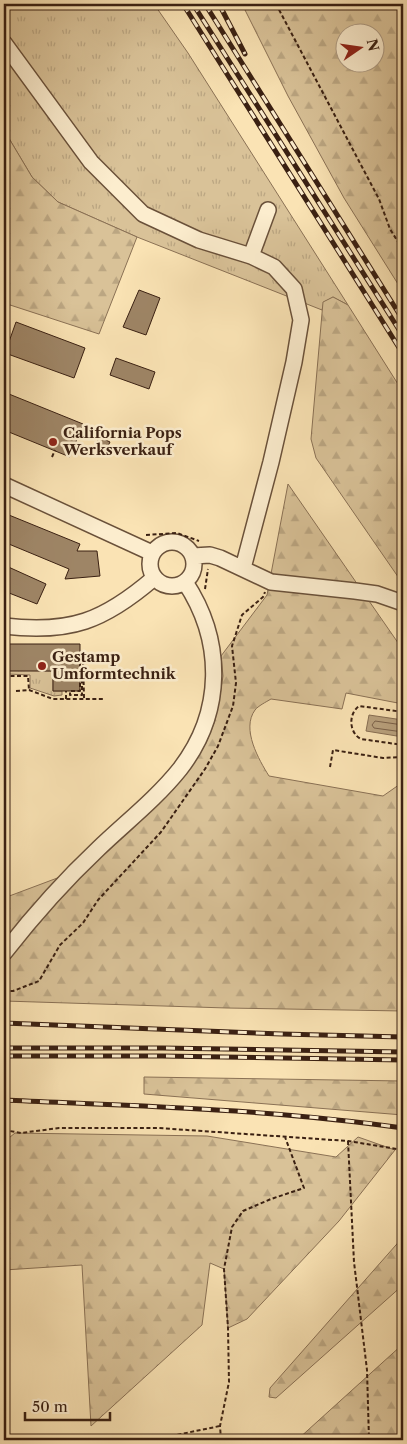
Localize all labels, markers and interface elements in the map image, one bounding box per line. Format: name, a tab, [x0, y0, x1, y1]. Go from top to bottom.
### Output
north arrow	[334, 22, 384, 72]
text: N	[363, 37, 383, 53]
place label: California Pops Werksverkauf	[62, 423, 182, 459]
marker: California Pops Werksverkauf	[47, 436, 59, 448]
place label: Gestamp Umformtechnik	[52, 647, 177, 683]
marker: Gestamp Umformtechnik	[36, 660, 48, 672]
scale bar	[25, 1389, 110, 1421]
text: 50 m	[32, 1397, 68, 1416]

